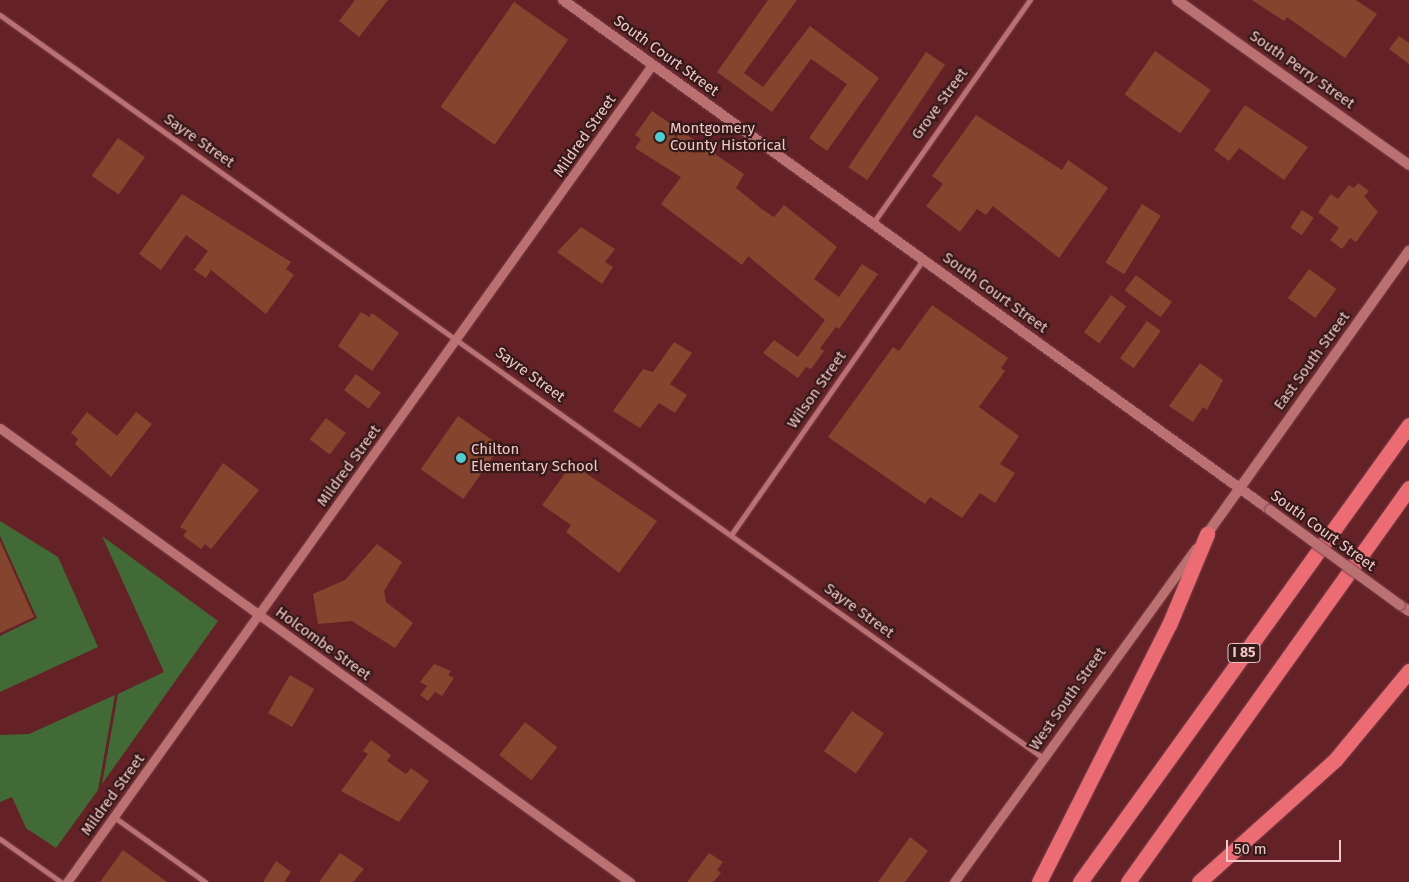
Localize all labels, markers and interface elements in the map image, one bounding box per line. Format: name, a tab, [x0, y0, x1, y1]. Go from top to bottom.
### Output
street label: South Court Street	[610, 12, 722, 100]
street label: South Perry Street	[1246, 27, 1358, 113]
street label: Grove Street	[908, 65, 972, 143]
street label: Mildred Street	[550, 91, 620, 181]
street label: Sayre Street	[160, 110, 238, 172]
place label: Montgomery County Historical	[670, 119, 786, 154]
marker: Montgomery County Historical	[654, 131, 666, 143]
street label: South Court Street	[939, 249, 1051, 337]
street label: East South Street	[1270, 308, 1354, 414]
street label: Sayre Street	[492, 344, 568, 406]
street label: Wilson Street	[784, 348, 850, 432]
street label: Mildred Street	[313, 422, 385, 510]
place label: Chilton Elementary School	[471, 440, 598, 475]
marker: Chilton Elementary School	[455, 452, 467, 464]
street label: South Court Street	[1267, 487, 1379, 575]
street label: Sayre Street	[821, 580, 897, 642]
street label: Holcombe Street	[272, 603, 374, 685]
road number: I 85	[1226, 641, 1262, 664]
street label: West South Street	[1026, 644, 1110, 754]
street label: Mildred Street	[77, 751, 149, 839]
scale bar	[1229, 830, 1344, 862]
text: 50 m	[1234, 840, 1267, 858]

